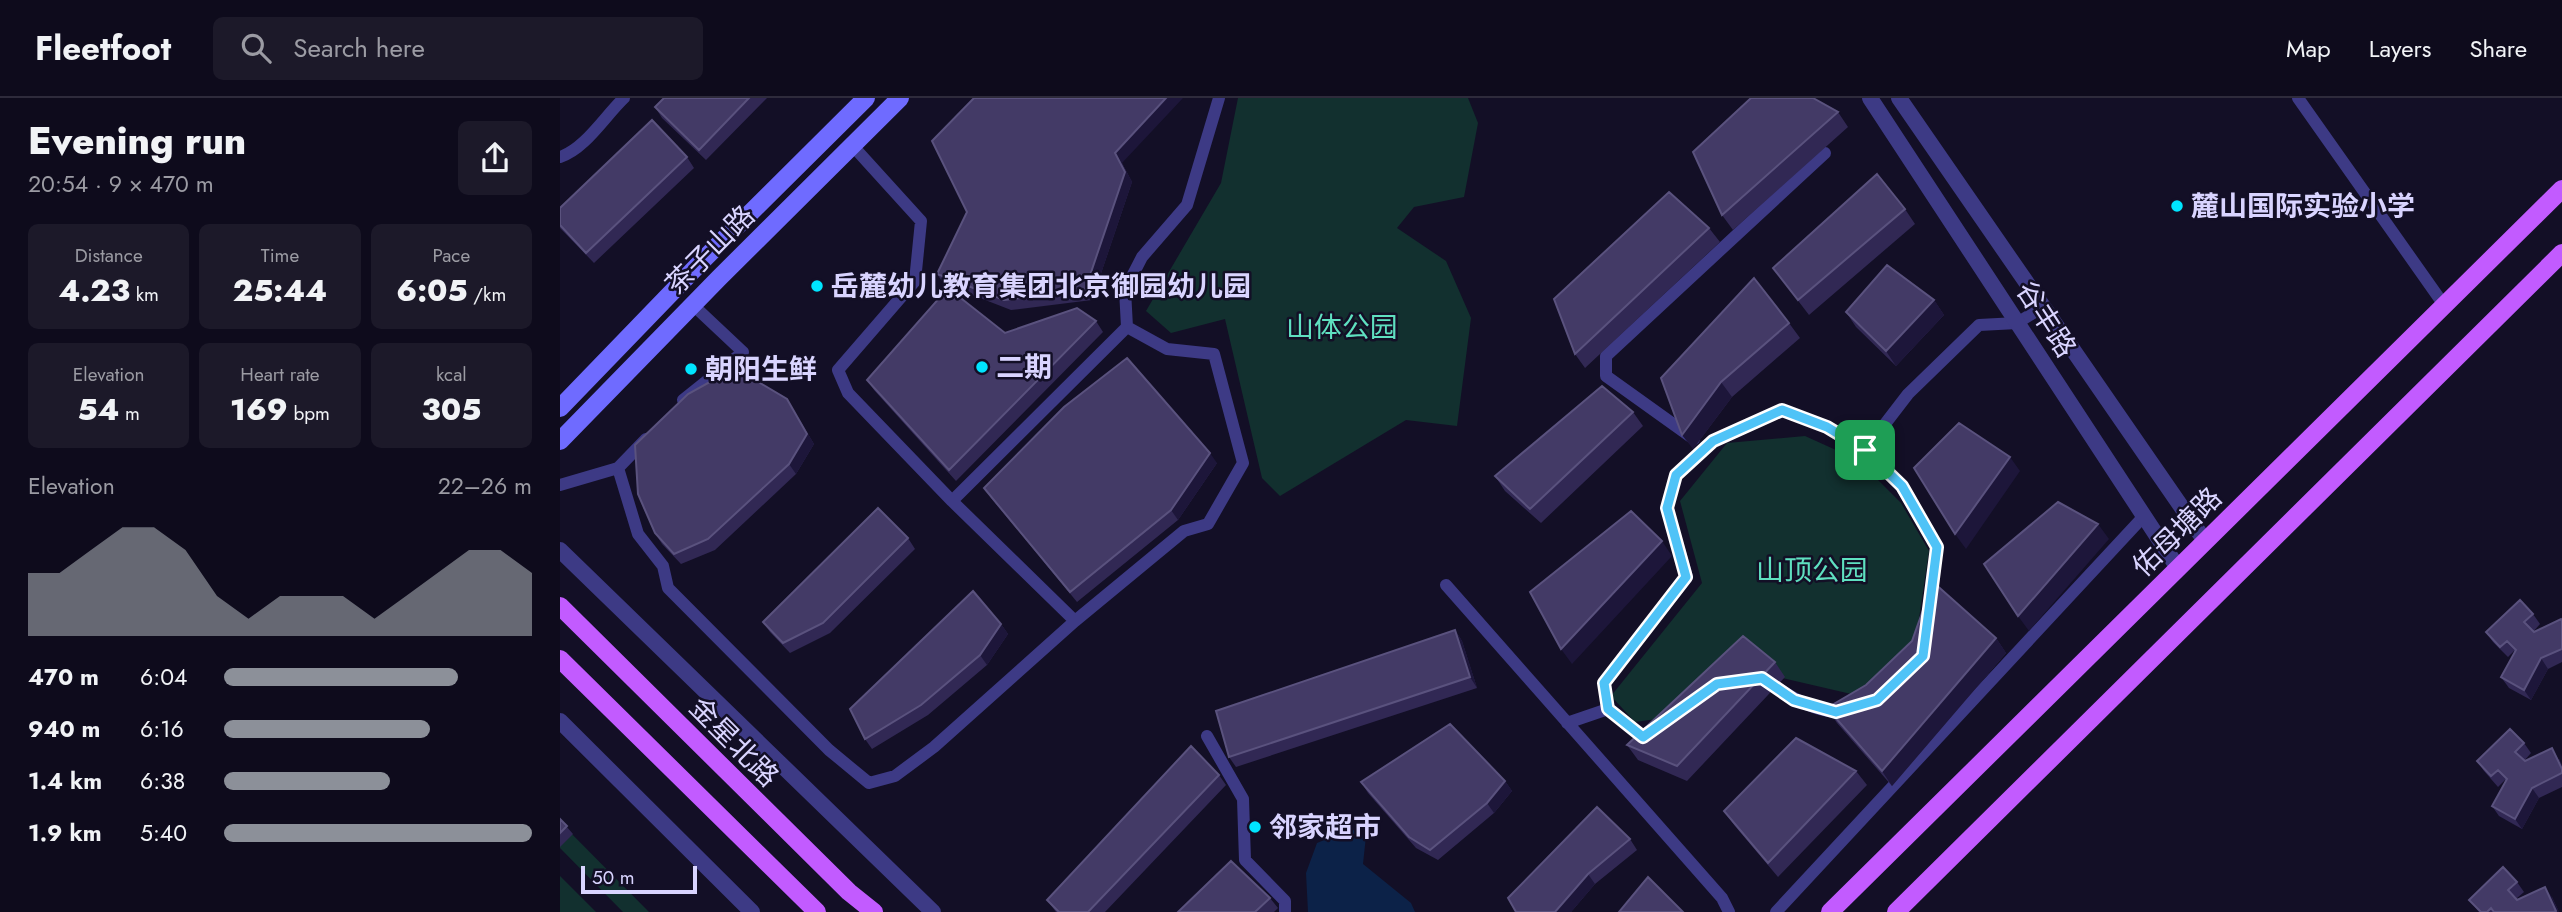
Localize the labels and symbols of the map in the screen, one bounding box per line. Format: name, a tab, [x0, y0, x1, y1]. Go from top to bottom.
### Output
place label: 麓山国际实验小学	[2191, 186, 2415, 227]
street label: 茶子山路	[656, 196, 764, 304]
marker: 麓山国际实验小学	[2169, 198, 2185, 214]
place label: 岳麓幼儿教育集团北京御园幼儿园	[831, 266, 1251, 307]
street label: 谷丰路	[2006, 273, 2086, 365]
marker: 岳麓幼儿教育集团北京御园幼儿园	[809, 278, 825, 294]
park label: 山体公园	[1286, 307, 1398, 348]
place label: 二期	[996, 347, 1052, 388]
place label: 朝阳生鲜	[705, 349, 817, 390]
marker: 二期	[974, 359, 990, 375]
marker: 朝阳生鲜	[683, 361, 699, 377]
pin	[1835, 420, 1895, 480]
street label: 佑母塘路	[2123, 478, 2231, 586]
park label: 山顶公园	[1756, 550, 1868, 591]
street label: 金星北路	[680, 688, 788, 796]
place label: 邻家超市	[1269, 807, 1381, 848]
marker: 邻家超市	[1247, 819, 1263, 835]
scale bar	[581, 863, 696, 895]

